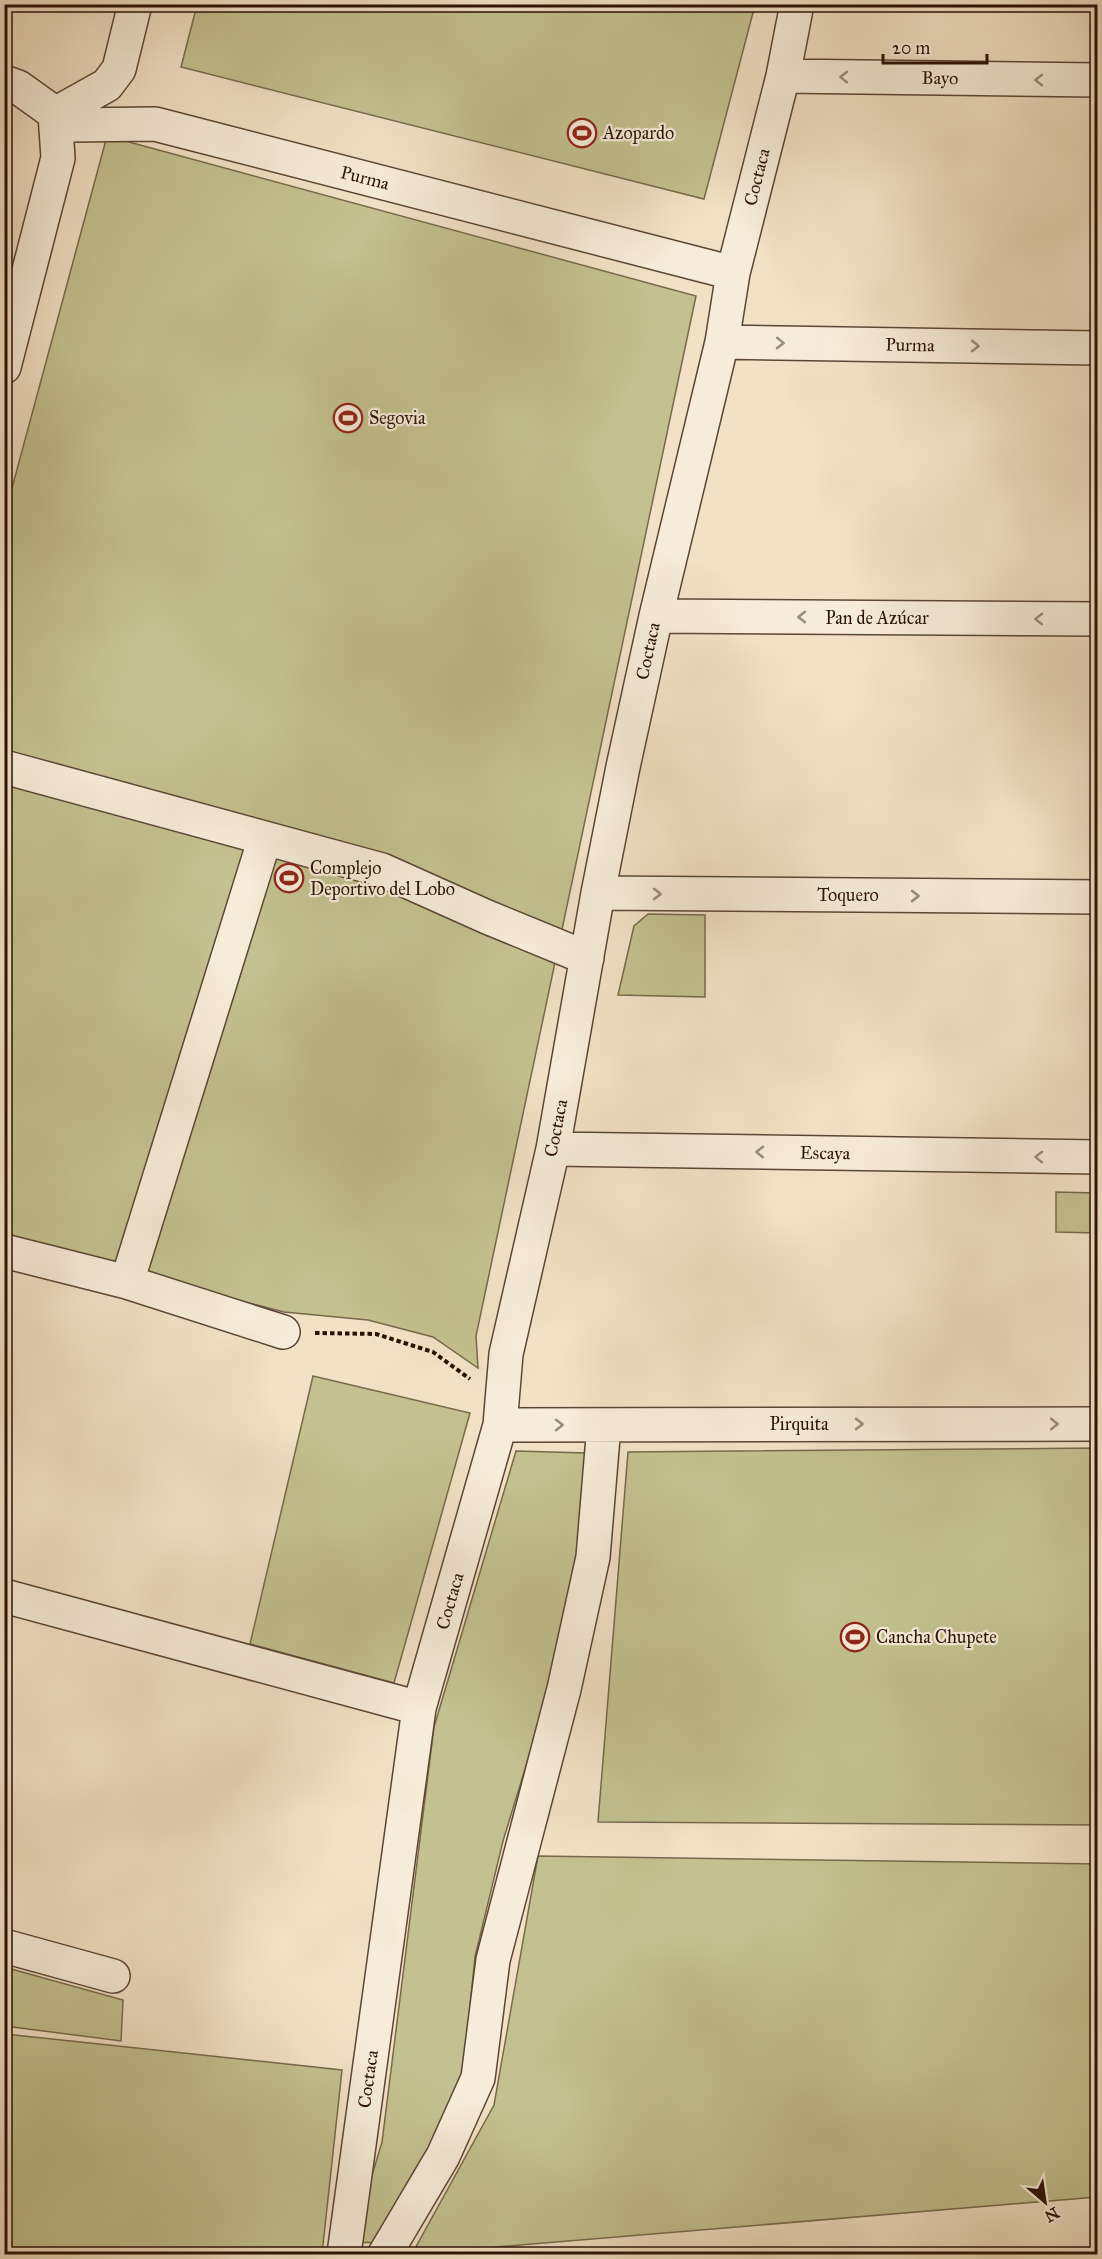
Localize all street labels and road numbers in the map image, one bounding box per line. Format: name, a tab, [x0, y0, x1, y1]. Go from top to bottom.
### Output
street label: Bayo	[921, 67, 959, 89]
street label: Coctaca	[739, 146, 775, 208]
street label: Purma	[338, 161, 392, 195]
street label: Purma	[885, 334, 935, 356]
street label: Pan de Azúcar	[825, 607, 929, 629]
street label: Coctaca	[631, 620, 665, 682]
street label: Toquero	[817, 884, 879, 907]
street label: Coctaca	[540, 1097, 572, 1159]
street label: Escaya	[800, 1142, 851, 1164]
street label: Pirquita	[770, 1413, 829, 1436]
street label: Coctaca	[431, 1570, 469, 1632]
street label: Coctaca	[353, 2048, 383, 2109]

